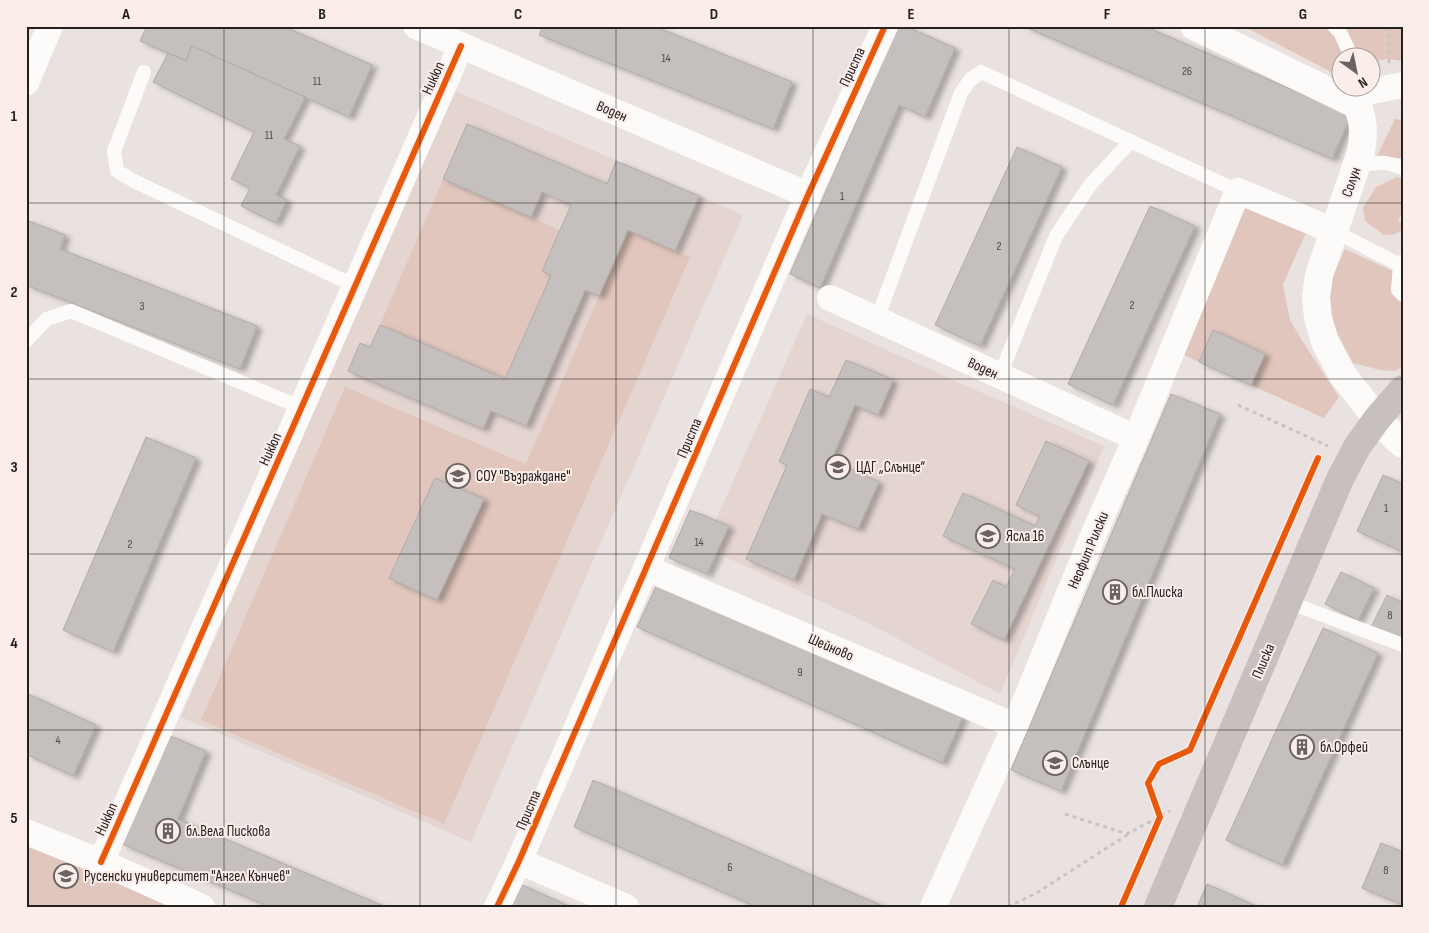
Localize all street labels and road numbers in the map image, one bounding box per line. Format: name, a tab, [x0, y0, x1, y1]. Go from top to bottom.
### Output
street label: Приста	[835, 44, 870, 90]
street label: Никюп	[418, 59, 449, 98]
street label: Воден	[594, 97, 630, 126]
street label: Солун	[1338, 165, 1365, 200]
street label: Воден	[965, 353, 1001, 384]
street label: Приста	[673, 415, 706, 461]
street label: Никюп	[255, 430, 286, 469]
street label: Неофит Рилски	[1064, 509, 1113, 592]
street label: Шейново	[805, 629, 856, 665]
street label: Плиска	[1248, 641, 1279, 682]
street label: Приста	[512, 787, 545, 833]
street label: Никюп	[91, 800, 122, 839]

